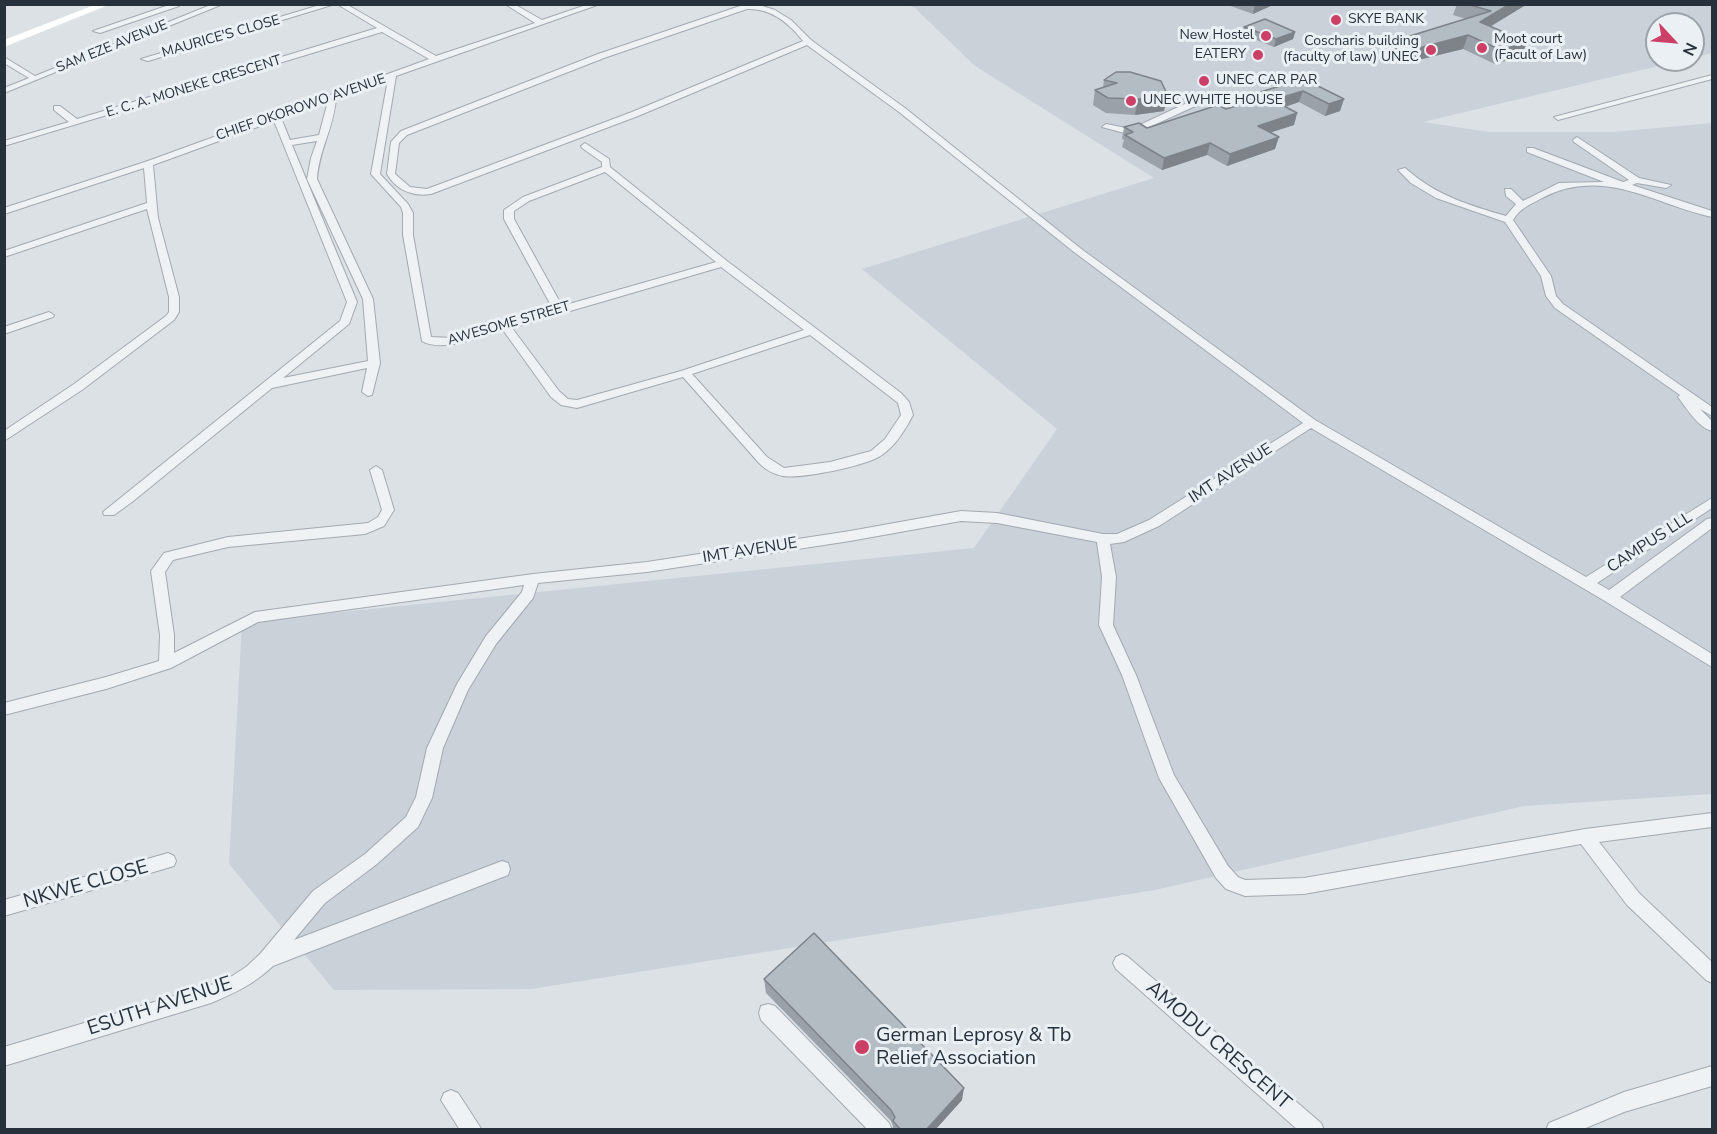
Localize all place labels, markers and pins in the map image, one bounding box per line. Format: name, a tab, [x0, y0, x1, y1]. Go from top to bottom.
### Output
place label: SKYE BANK	[1348, 12, 1424, 28]
marker: SKYE BANK	[1329, 13, 1343, 27]
place label: New Hostel	[1179, 28, 1254, 44]
marker: New Hostel	[1259, 29, 1273, 43]
place label: Moot court (Facult of Law)	[1494, 32, 1587, 64]
place label: Coscharis building (faculty of law) UNEC	[1283, 34, 1419, 66]
marker: Moot court (Facult of Law)	[1475, 41, 1489, 55]
marker: Coscharis building (faculty of law) UNEC	[1424, 43, 1438, 57]
place label: EATERY	[1195, 47, 1246, 63]
marker: EATERY	[1251, 48, 1265, 62]
place label: UNEC CAR PAR	[1216, 73, 1317, 89]
marker: UNEC CAR PAR	[1197, 74, 1211, 88]
place label: UNEC WHITE HOUSE	[1143, 93, 1283, 109]
marker: UNEC WHITE HOUSE	[1124, 94, 1138, 108]
place label: German Leprosy & Tb Relief Association	[876, 1024, 1071, 1071]
marker: German Leprosy & Tb Relief Association	[853, 1038, 871, 1056]

